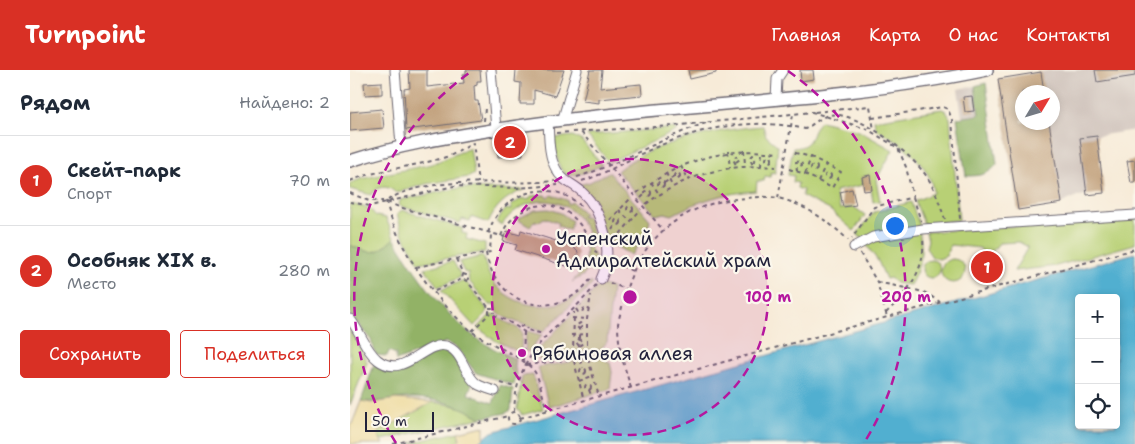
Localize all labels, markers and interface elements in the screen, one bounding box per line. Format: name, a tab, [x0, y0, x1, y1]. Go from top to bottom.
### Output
text: Turnpoint	[25, 19, 146, 51]
text: Главная	[771, 23, 841, 47]
text: Карта	[869, 23, 921, 47]
text: О нас	[949, 23, 998, 47]
text: Контакты	[1026, 23, 1110, 47]
north arrow	[1015, 85, 1060, 130]
text: Рядом	[20, 89, 90, 117]
text: Найдено: 2	[239, 92, 330, 113]
pin: 2	[494, 123, 526, 161]
text: Скейт-парк	[67, 158, 181, 183]
text: 1	[32, 170, 40, 191]
text: 70 m	[289, 170, 330, 191]
text: Спорт	[67, 183, 112, 204]
your location	[882, 213, 908, 239]
place label: Успенский Адмиралтейский храм	[556, 226, 771, 273]
marker: Успенский Адмиралтейский храм	[540, 243, 552, 255]
text: Особняк XIX в.	[67, 248, 217, 273]
pin: 1	[971, 248, 1003, 286]
text: 2	[30, 260, 42, 281]
text: 280 m	[278, 260, 330, 281]
text: Место	[67, 273, 117, 294]
text: 100 m	[745, 287, 791, 307]
text: 200 m	[881, 287, 931, 307]
centre of rings	[621, 288, 639, 306]
map controls	[1075, 294, 1120, 429]
button: +	[1075, 294, 1120, 339]
button: Сохранить	[20, 330, 170, 378]
button: Поделиться	[180, 330, 330, 378]
button: −	[1075, 339, 1120, 384]
place label: Рябиновая аллея	[532, 341, 693, 366]
marker: Рябиновая аллея	[516, 347, 528, 359]
button: locate	[1075, 384, 1120, 429]
scale bar	[365, 409, 434, 432]
text: 50 m	[372, 412, 407, 430]

